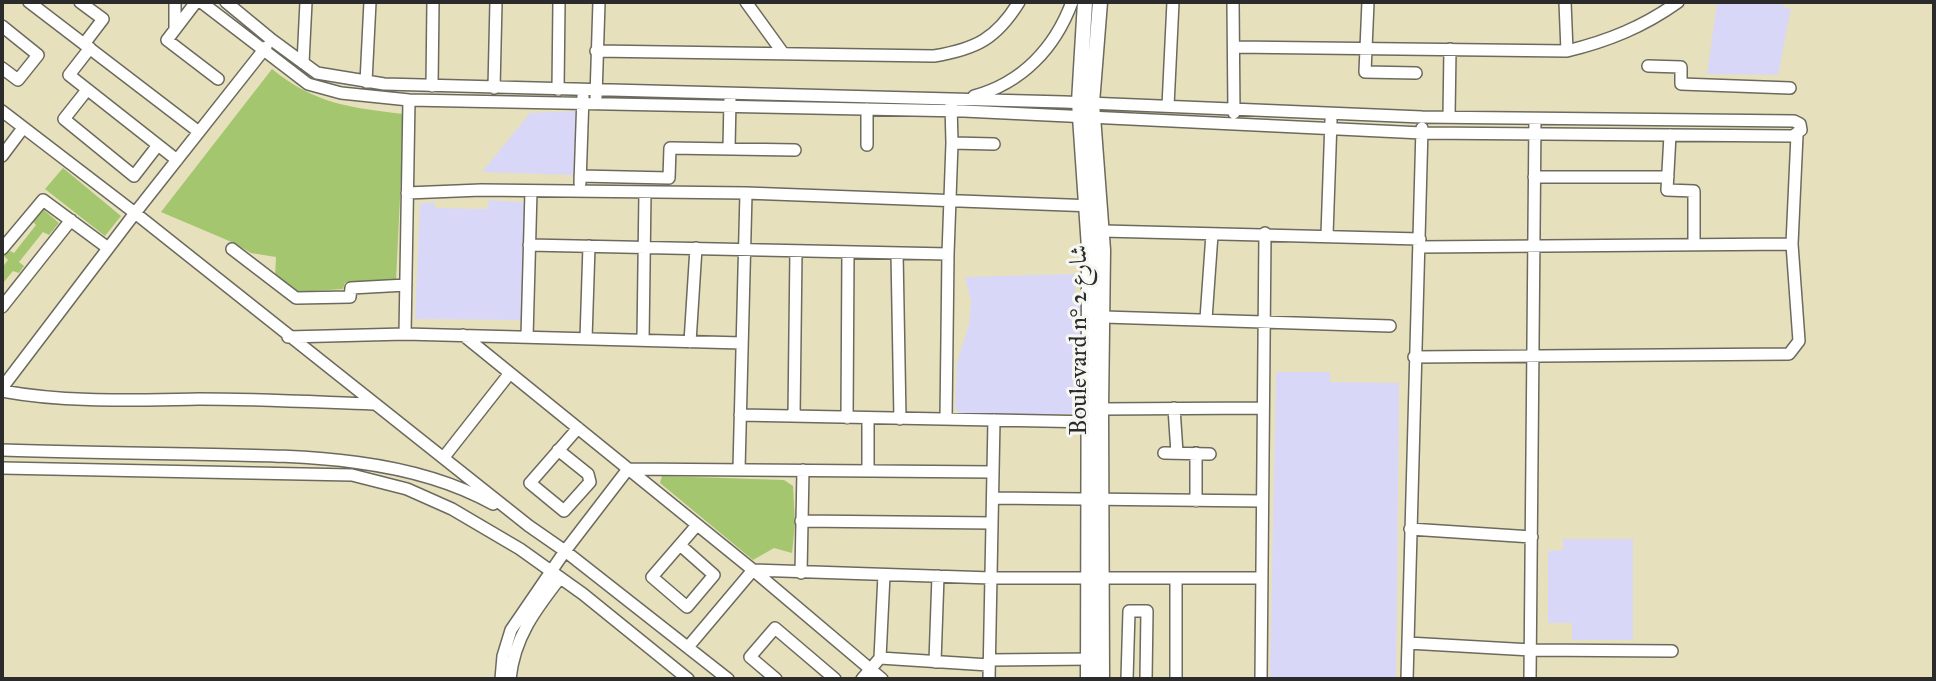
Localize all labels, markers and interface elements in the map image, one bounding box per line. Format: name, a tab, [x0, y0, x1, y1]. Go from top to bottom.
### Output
street label: Boulevard n° شارع 2	[1066, 245, 1094, 435]

